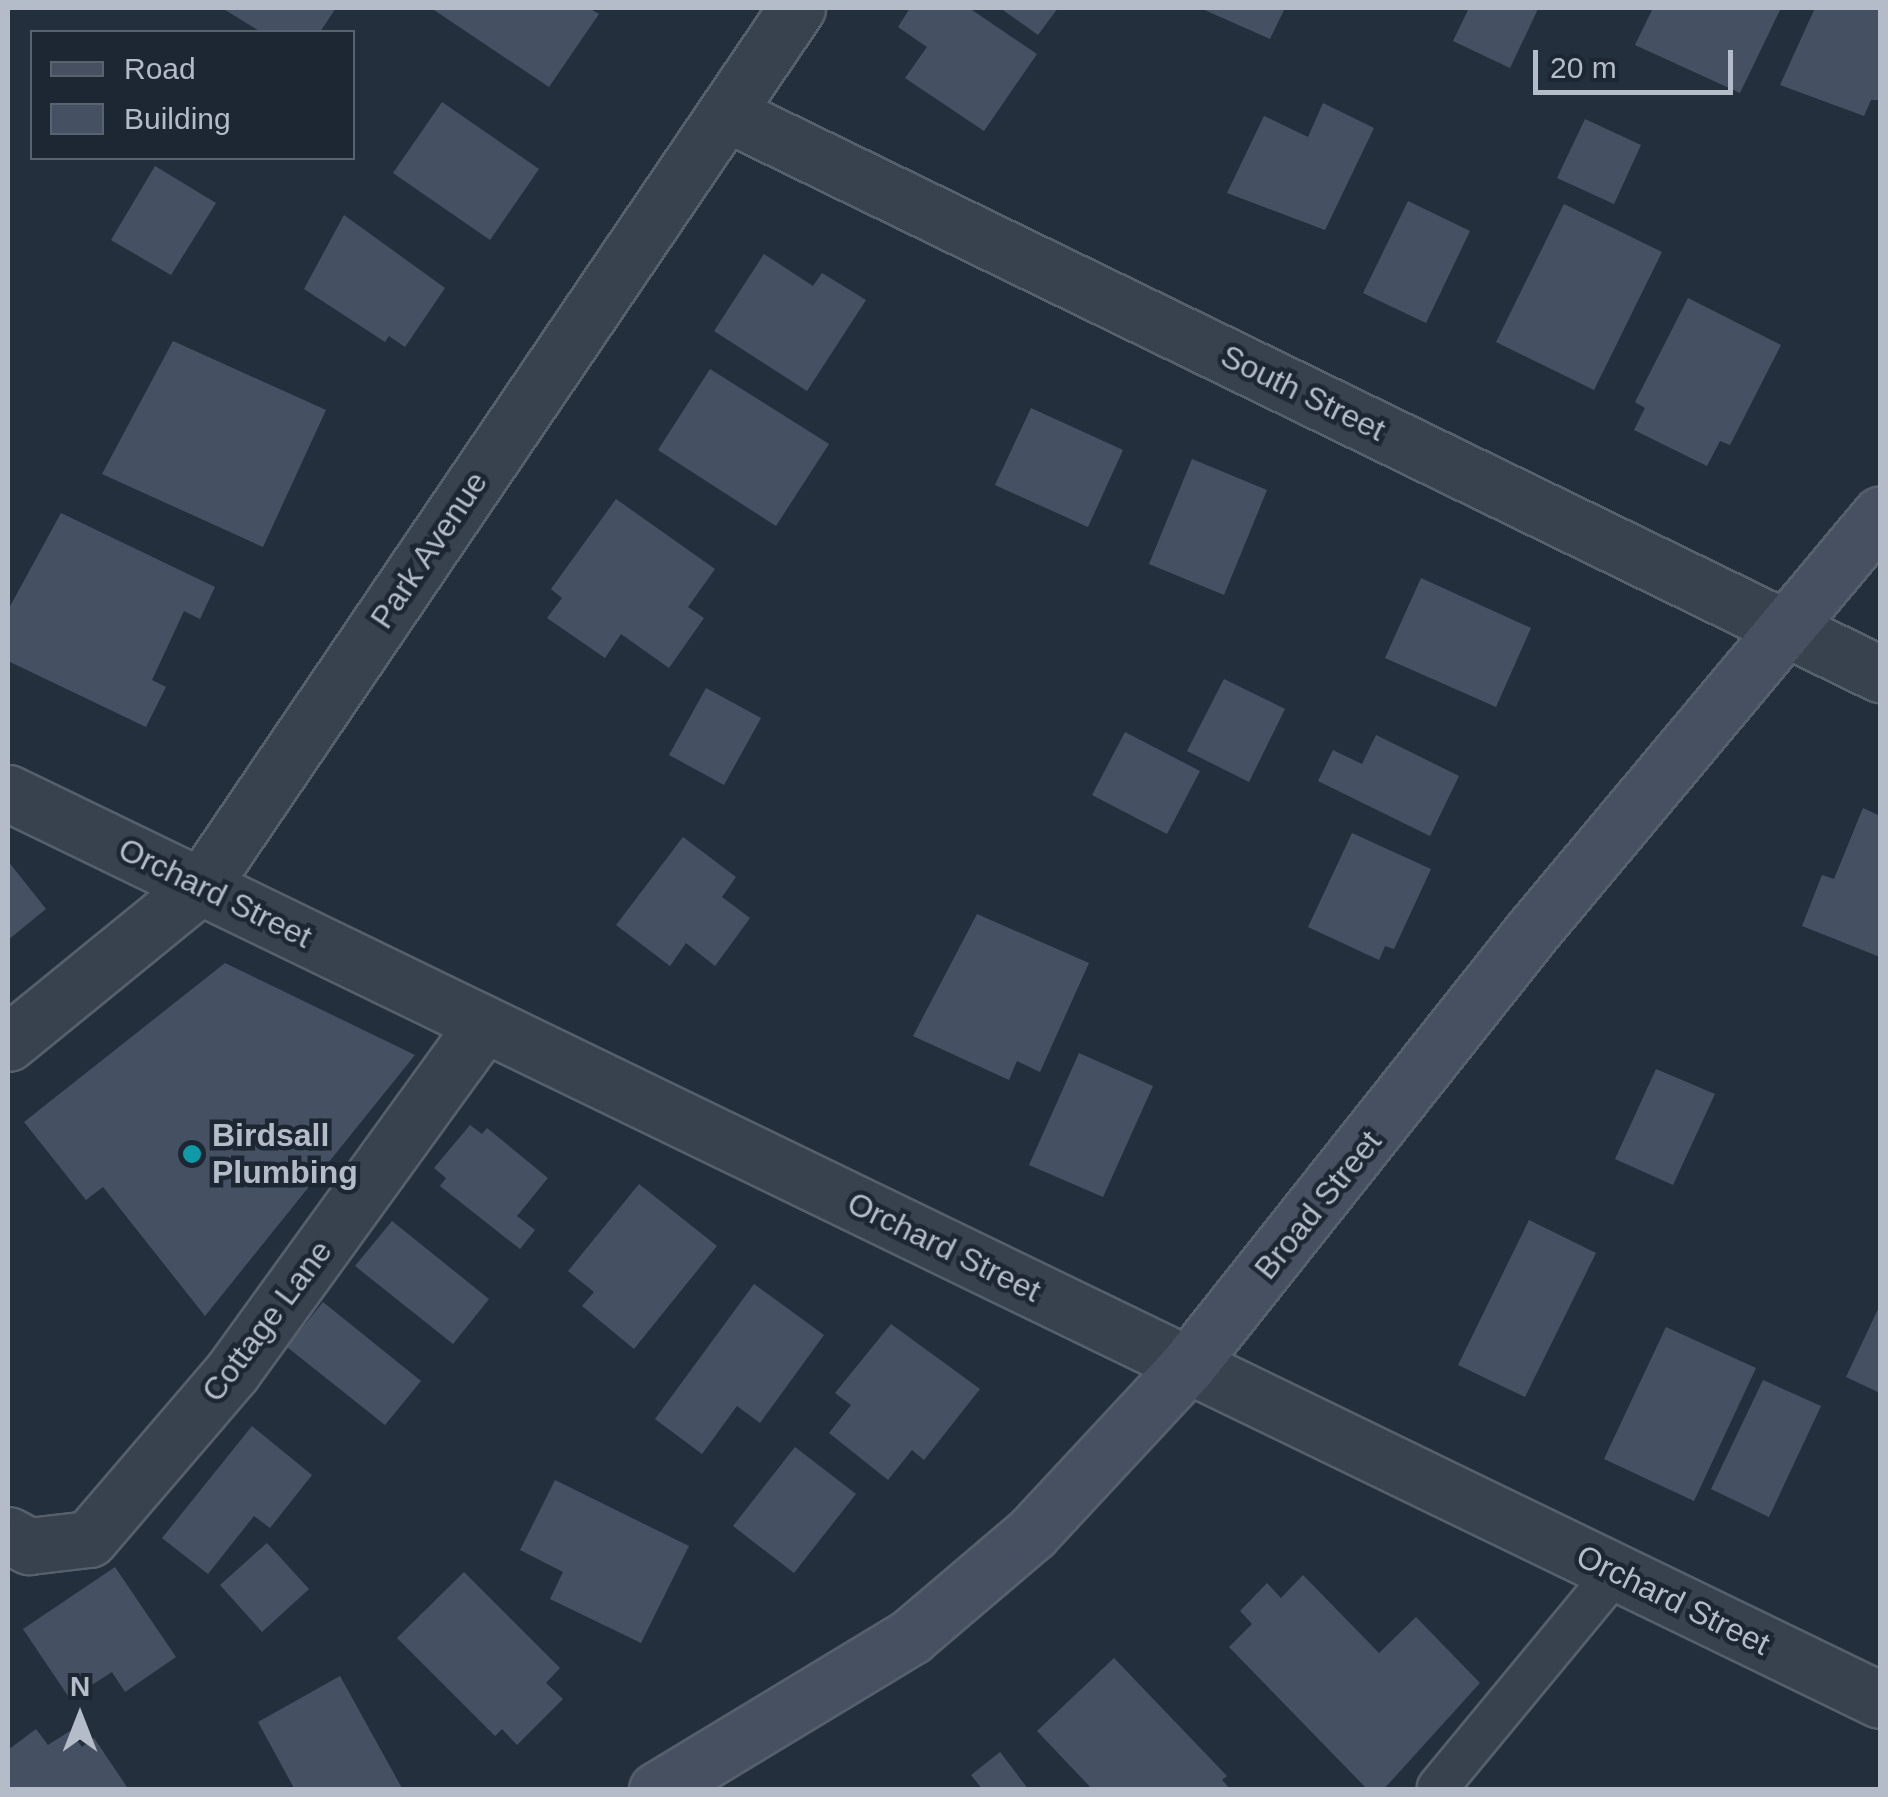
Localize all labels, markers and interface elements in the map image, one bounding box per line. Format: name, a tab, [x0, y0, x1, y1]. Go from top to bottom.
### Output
legend	[30, 30, 355, 160]
scale bar	[1538, 30, 1738, 92]
text: 20 m	[1550, 51, 1617, 84]
text: Road	[124, 52, 196, 85]
text: Building	[124, 102, 231, 135]
street label: South Street	[1215, 337, 1391, 449]
street label: Park Avenue	[362, 464, 496, 636]
street label: Orchard Street	[112, 830, 318, 956]
place label: Birdsall Plumbing	[212, 1117, 358, 1192]
street label: Broad Street	[1247, 1123, 1389, 1287]
marker: Birdsall Plumbing	[181, 1143, 203, 1165]
street label: Orchard Street	[841, 1184, 1047, 1310]
street label: Cottage Lane	[194, 1233, 340, 1409]
street label: Orchard Street	[1570, 1537, 1776, 1663]
north arrow	[30, 1667, 130, 1767]
text: N	[70, 1671, 90, 1702]

